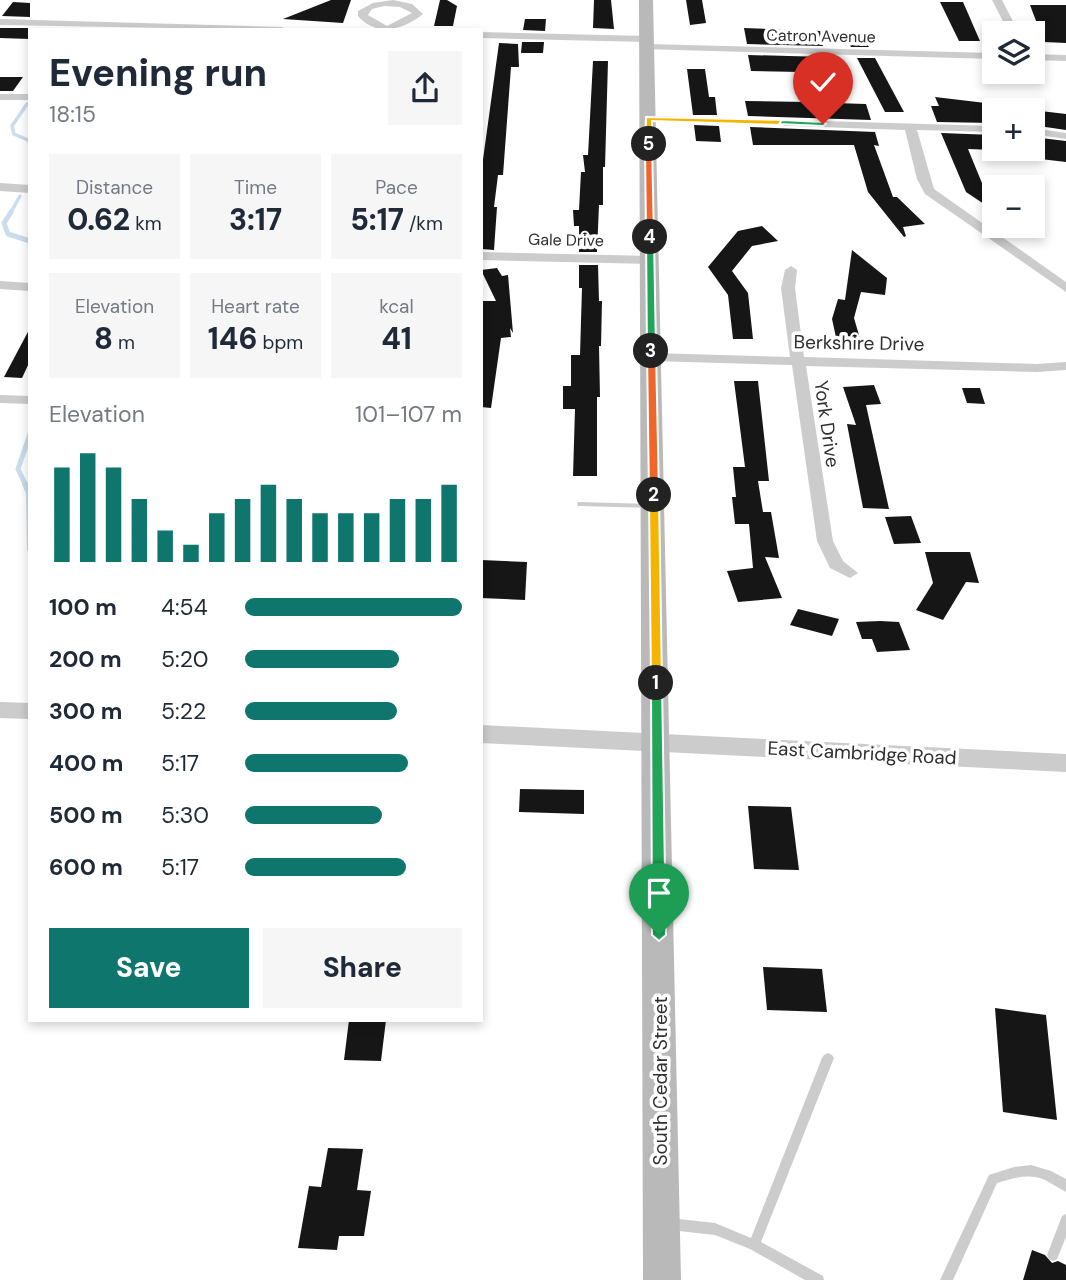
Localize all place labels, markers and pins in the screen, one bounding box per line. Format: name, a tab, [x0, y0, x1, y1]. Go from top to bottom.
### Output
pin	[793, 52, 853, 124]
pin: 5	[632, 127, 666, 162]
pin: 4	[632, 219, 668, 254]
pin: 3	[634, 334, 668, 368]
pin: 2	[636, 477, 672, 512]
pin: 1	[638, 666, 674, 700]
pin	[629, 863, 689, 935]

